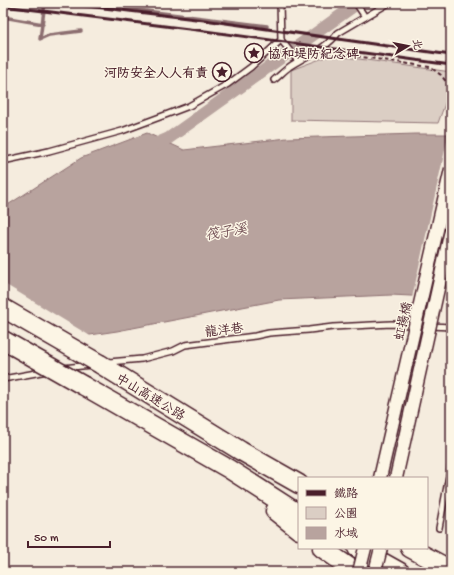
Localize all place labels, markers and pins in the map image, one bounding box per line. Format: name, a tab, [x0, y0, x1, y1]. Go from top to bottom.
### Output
place icon: 協和堤防紀念碑	[243, 42, 265, 64]
place label: 協和堤防紀念碑	[268, 46, 359, 63]
place icon: 河防安全人人有責	[211, 61, 233, 83]
place label: 河防安全人人有責	[104, 66, 208, 82]

